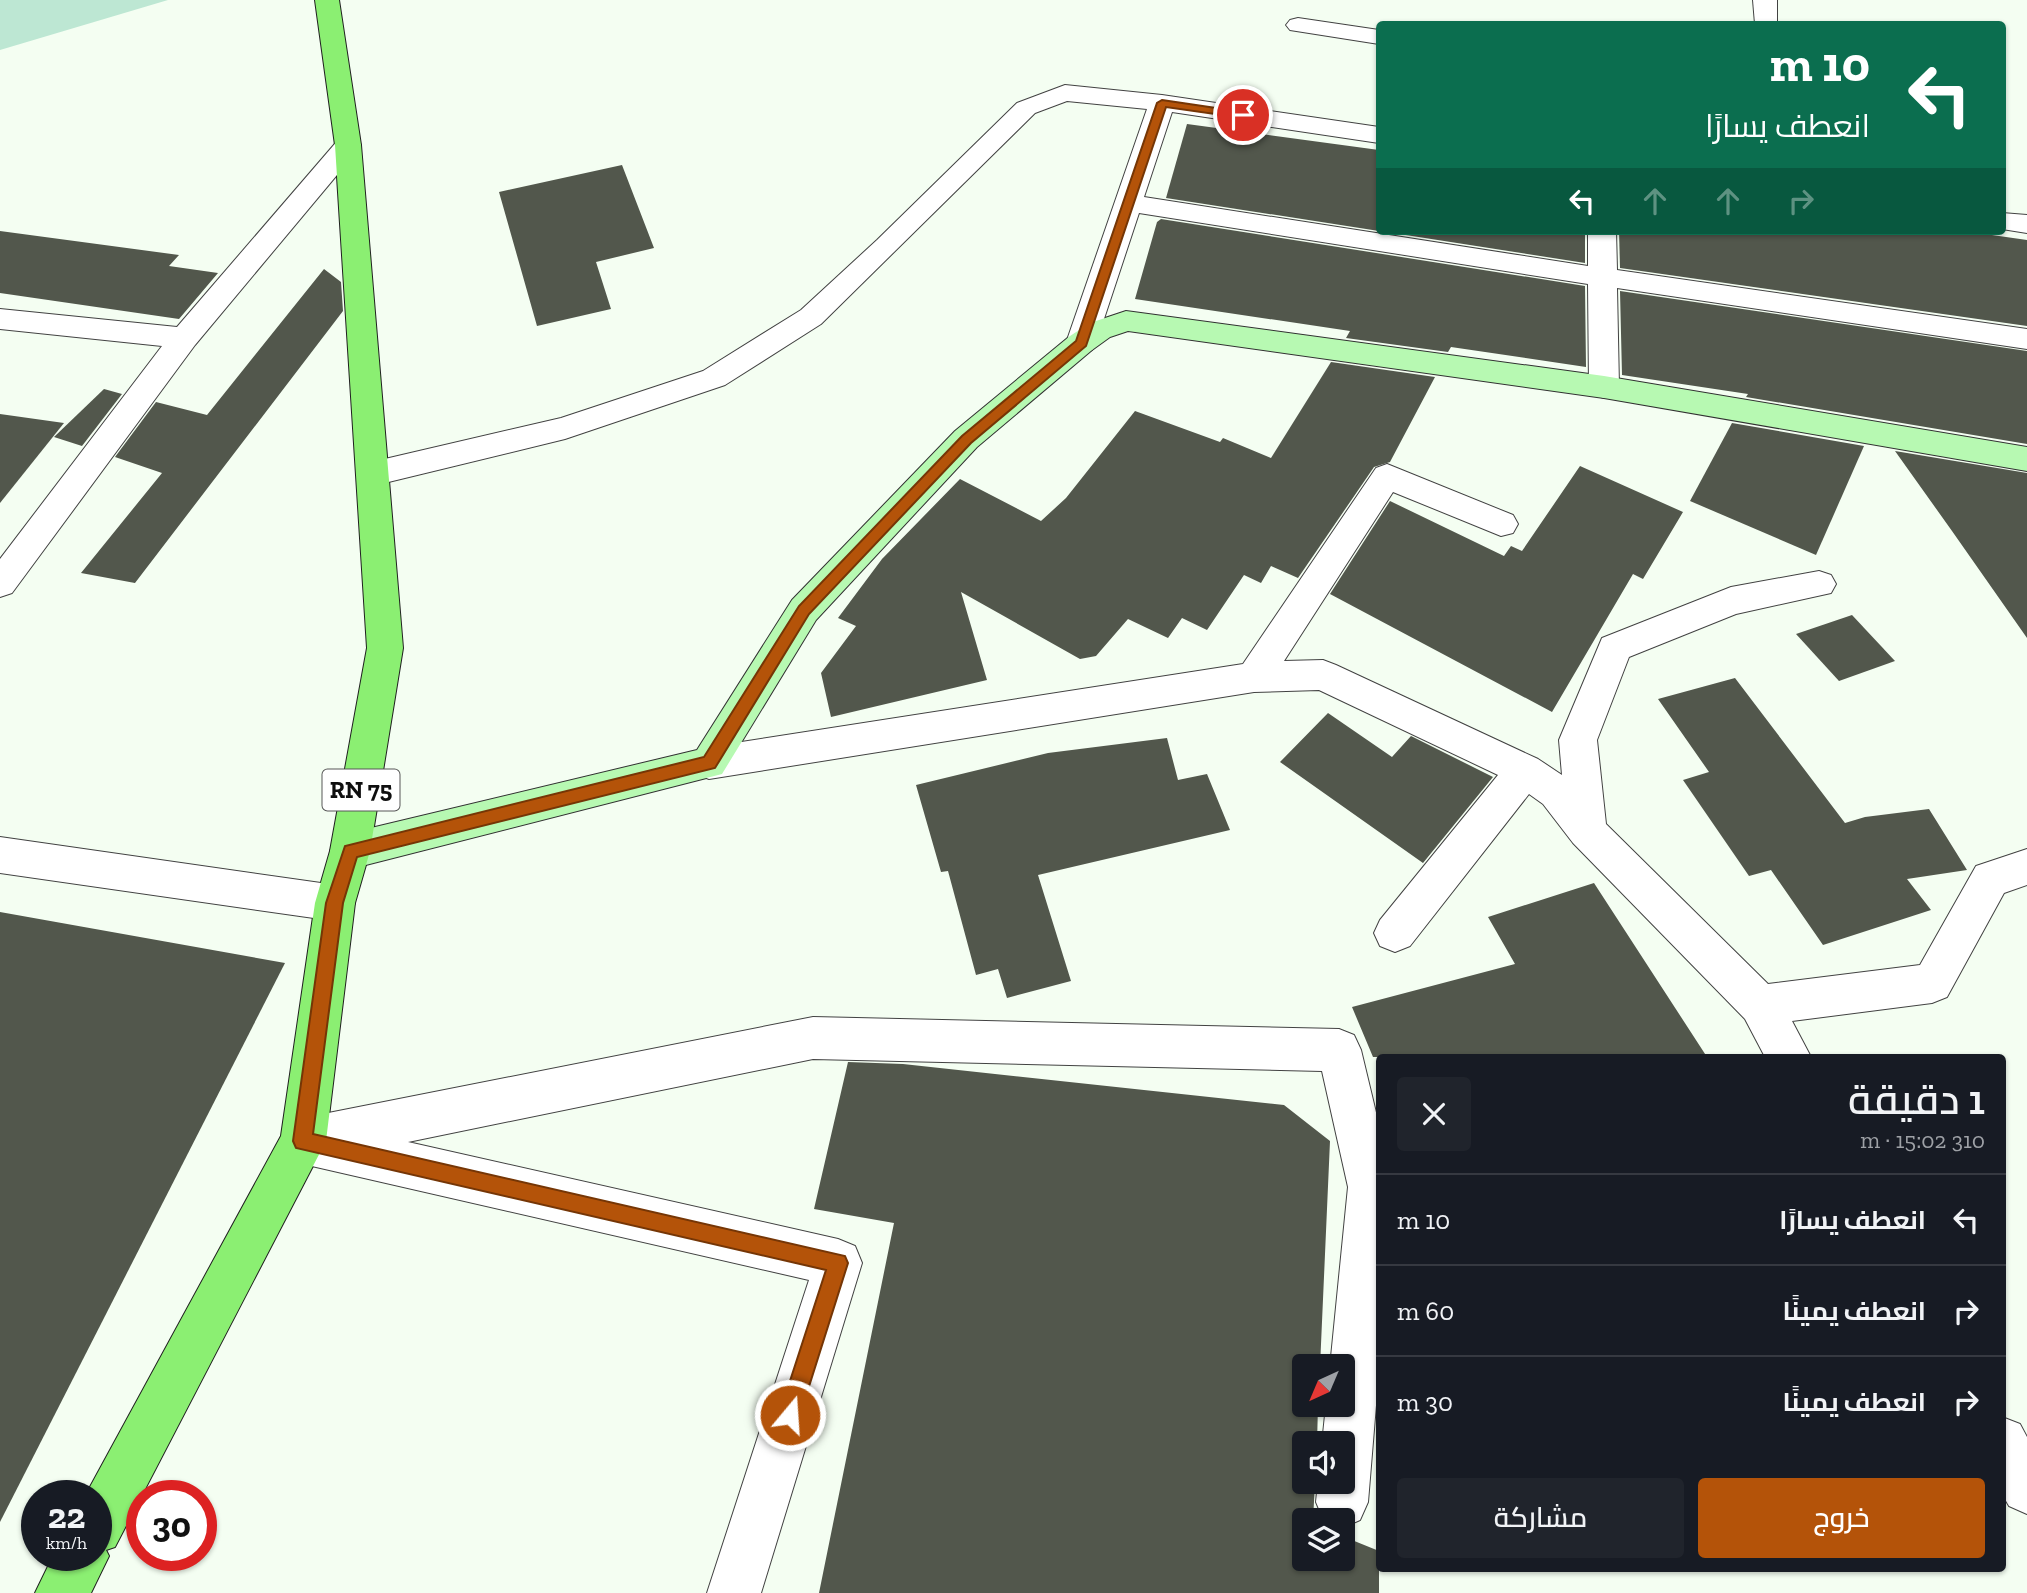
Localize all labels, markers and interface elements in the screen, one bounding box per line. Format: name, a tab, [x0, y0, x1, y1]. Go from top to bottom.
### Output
text: 10 m	[1770, 35, 1870, 94]
icon: left	[1894, 49, 1985, 140]
pin	[1213, 85, 1273, 145]
icon: arrive	[1224, 96, 1262, 134]
text: انعطف يسارًا	[1705, 107, 1870, 145]
icon: left	[1563, 182, 1601, 220]
icon: ahead	[1636, 182, 1674, 220]
icon: ahead	[1709, 182, 1747, 220]
icon: right	[1782, 182, 1820, 220]
road number: RN 75	[322, 770, 400, 810]
text: 1 دقيقة	[1848, 1074, 1985, 1125]
button: close	[1397, 1077, 1471, 1151]
text: 310 m · 15:02	[1860, 1126, 1985, 1154]
icon: left	[1947, 1201, 1985, 1239]
text: 10 m	[1397, 1204, 1450, 1236]
text: انعطف يسارًا	[1779, 1204, 1926, 1236]
icon: right	[1947, 1292, 1985, 1330]
text: 60 m	[1397, 1295, 1454, 1327]
text: انعطف يمينًا	[1783, 1295, 1926, 1327]
north arrow	[1292, 1354, 1354, 1418]
map controls	[1292, 1354, 1355, 1571]
position arrow	[753, 1378, 827, 1452]
icon: right	[1947, 1383, 1985, 1421]
text: 30 m	[1397, 1386, 1453, 1418]
text: انعطف يمينًا	[1783, 1386, 1926, 1418]
button: sound	[1292, 1431, 1355, 1494]
button: مشاركة	[1397, 1478, 1684, 1558]
button: خروج	[1698, 1478, 1985, 1558]
speed limit sign: 30	[126, 1480, 217, 1571]
text: 22	[48, 1495, 85, 1537]
button: layers	[1292, 1508, 1355, 1571]
text: km/h	[46, 1532, 87, 1554]

